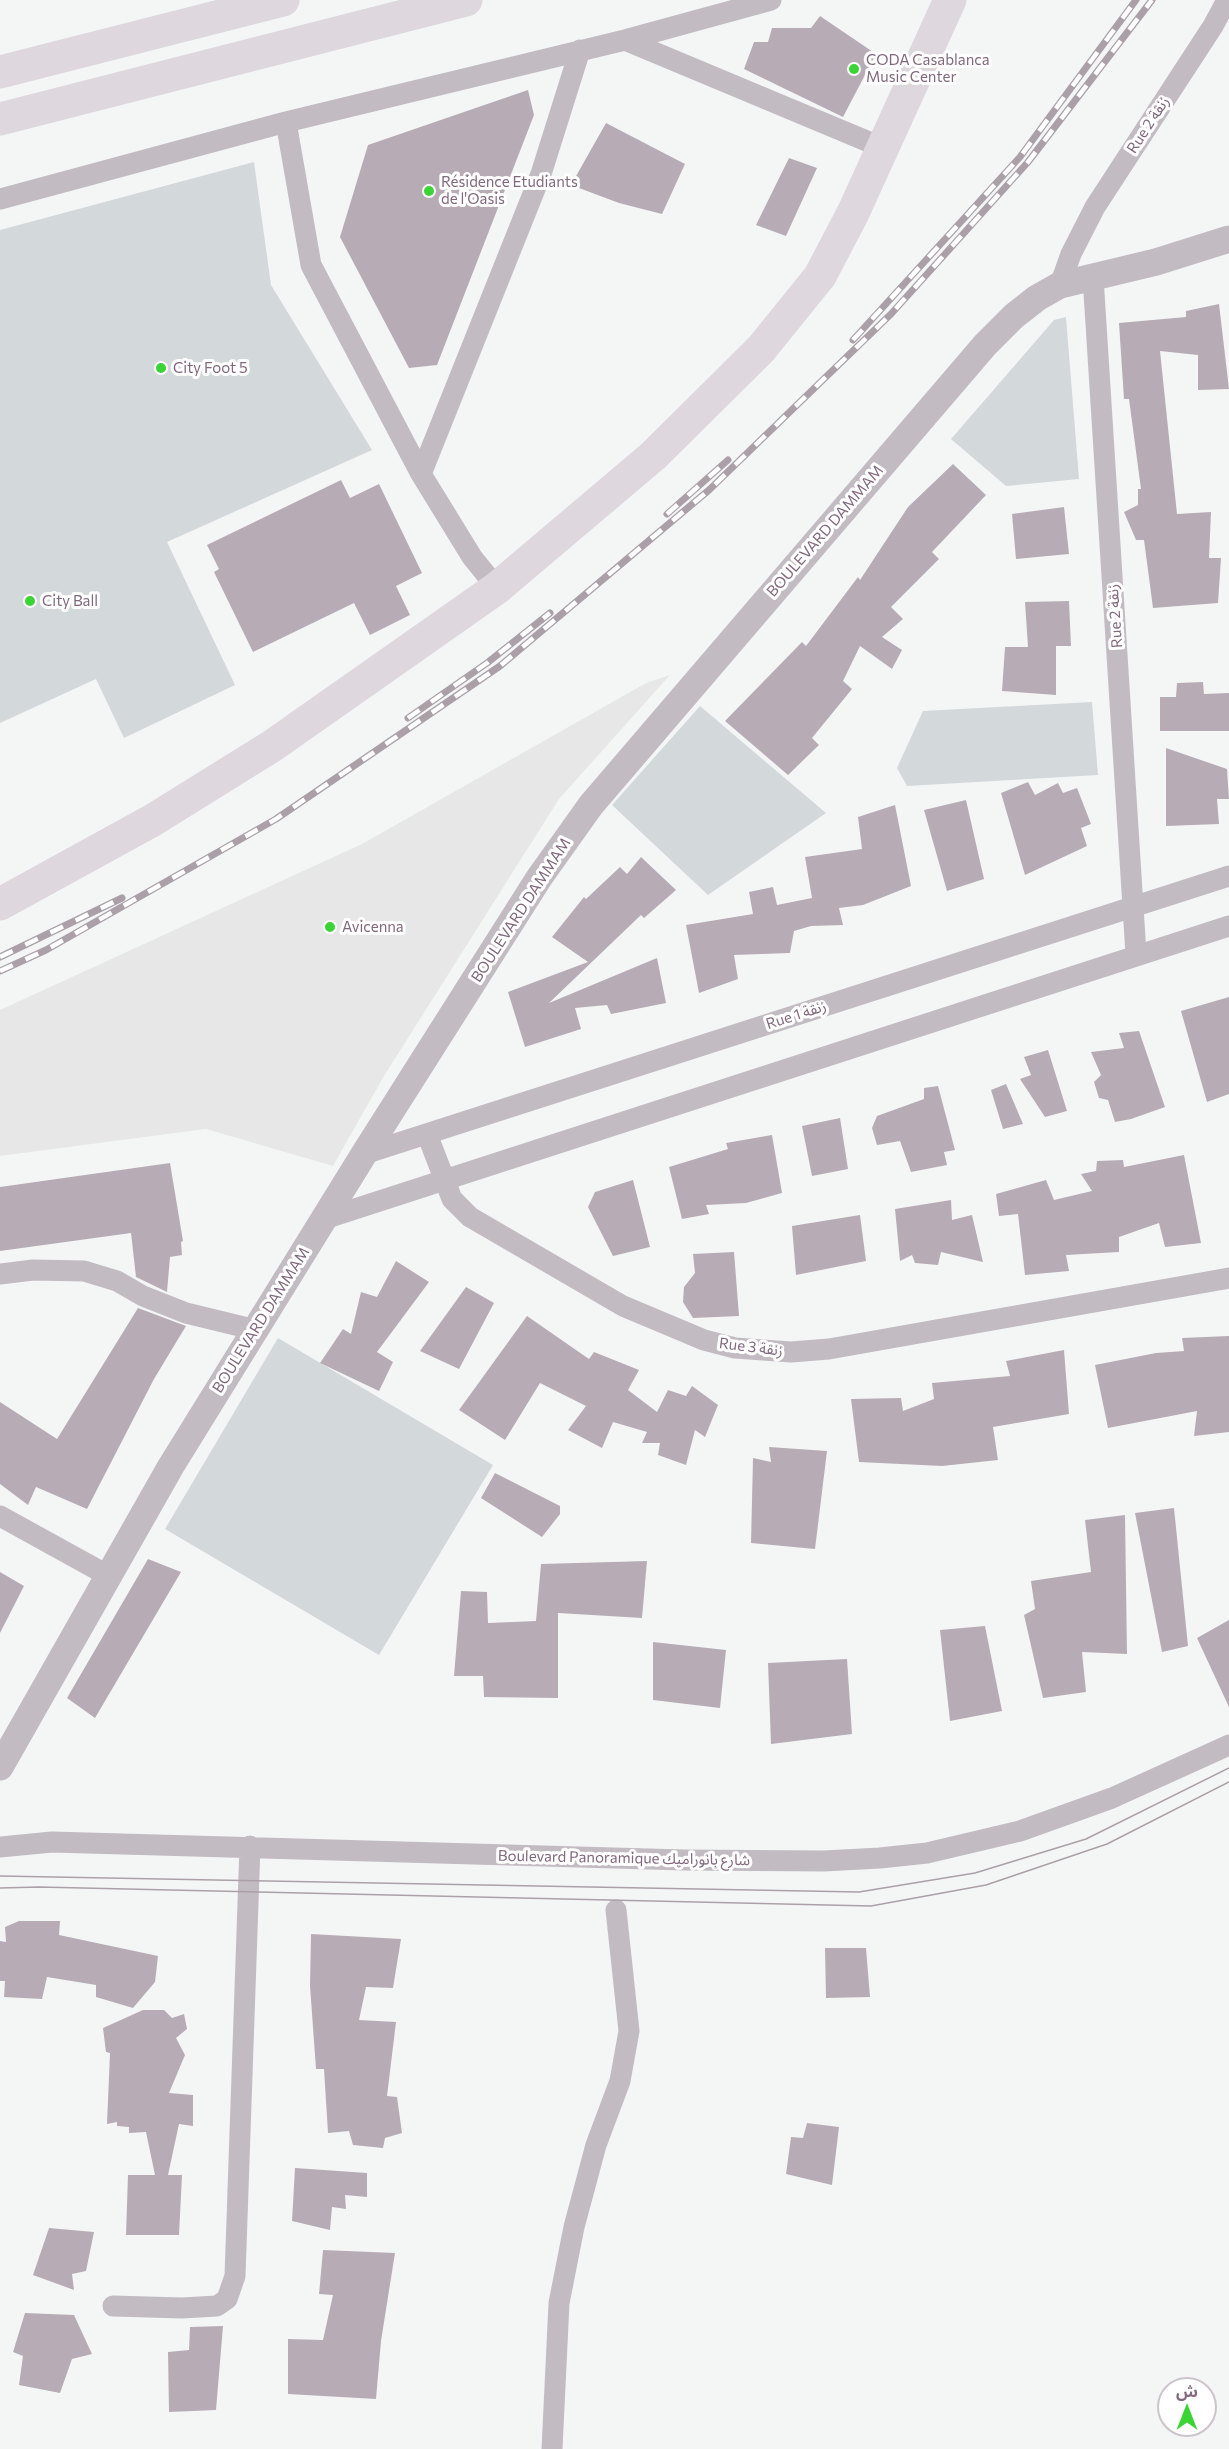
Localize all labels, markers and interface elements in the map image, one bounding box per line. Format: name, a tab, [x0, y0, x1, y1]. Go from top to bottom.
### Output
place label: CODA Casablanca Music Center	[866, 51, 990, 86]
marker: CODA Casablanca Music Center	[847, 62, 861, 76]
street label: Rue 2 زنقة	[1123, 93, 1173, 157]
place label: Résidence Etudiants de l'Oasis	[441, 173, 578, 208]
marker: Résidence Etudiants de l'Oasis	[422, 184, 436, 198]
place label: City Foot 5	[173, 359, 248, 377]
marker: City Foot 5	[154, 361, 168, 375]
street label: BOULEVARD DAMMAM	[763, 462, 887, 600]
street label: Rue 2 زنقة	[1104, 583, 1126, 649]
place label: City Ball	[42, 592, 98, 610]
marker: City Ball	[23, 594, 37, 608]
street label: BOULEVARD DAMMAM	[468, 835, 574, 985]
place label: Avicenna	[342, 918, 404, 936]
marker: Avicenna	[323, 920, 337, 934]
street label: Rue 1 زنقة	[764, 997, 828, 1033]
street label: BOULEVARD DAMMAM	[209, 1244, 313, 1396]
street label: Rue 3 زنقة	[718, 1334, 784, 1360]
street label: Boulevard Panoramique شارع بانوراميك	[498, 1847, 750, 1869]
north arrow	[1157, 2377, 1217, 2437]
text: ش	[1176, 2381, 1198, 2400]

